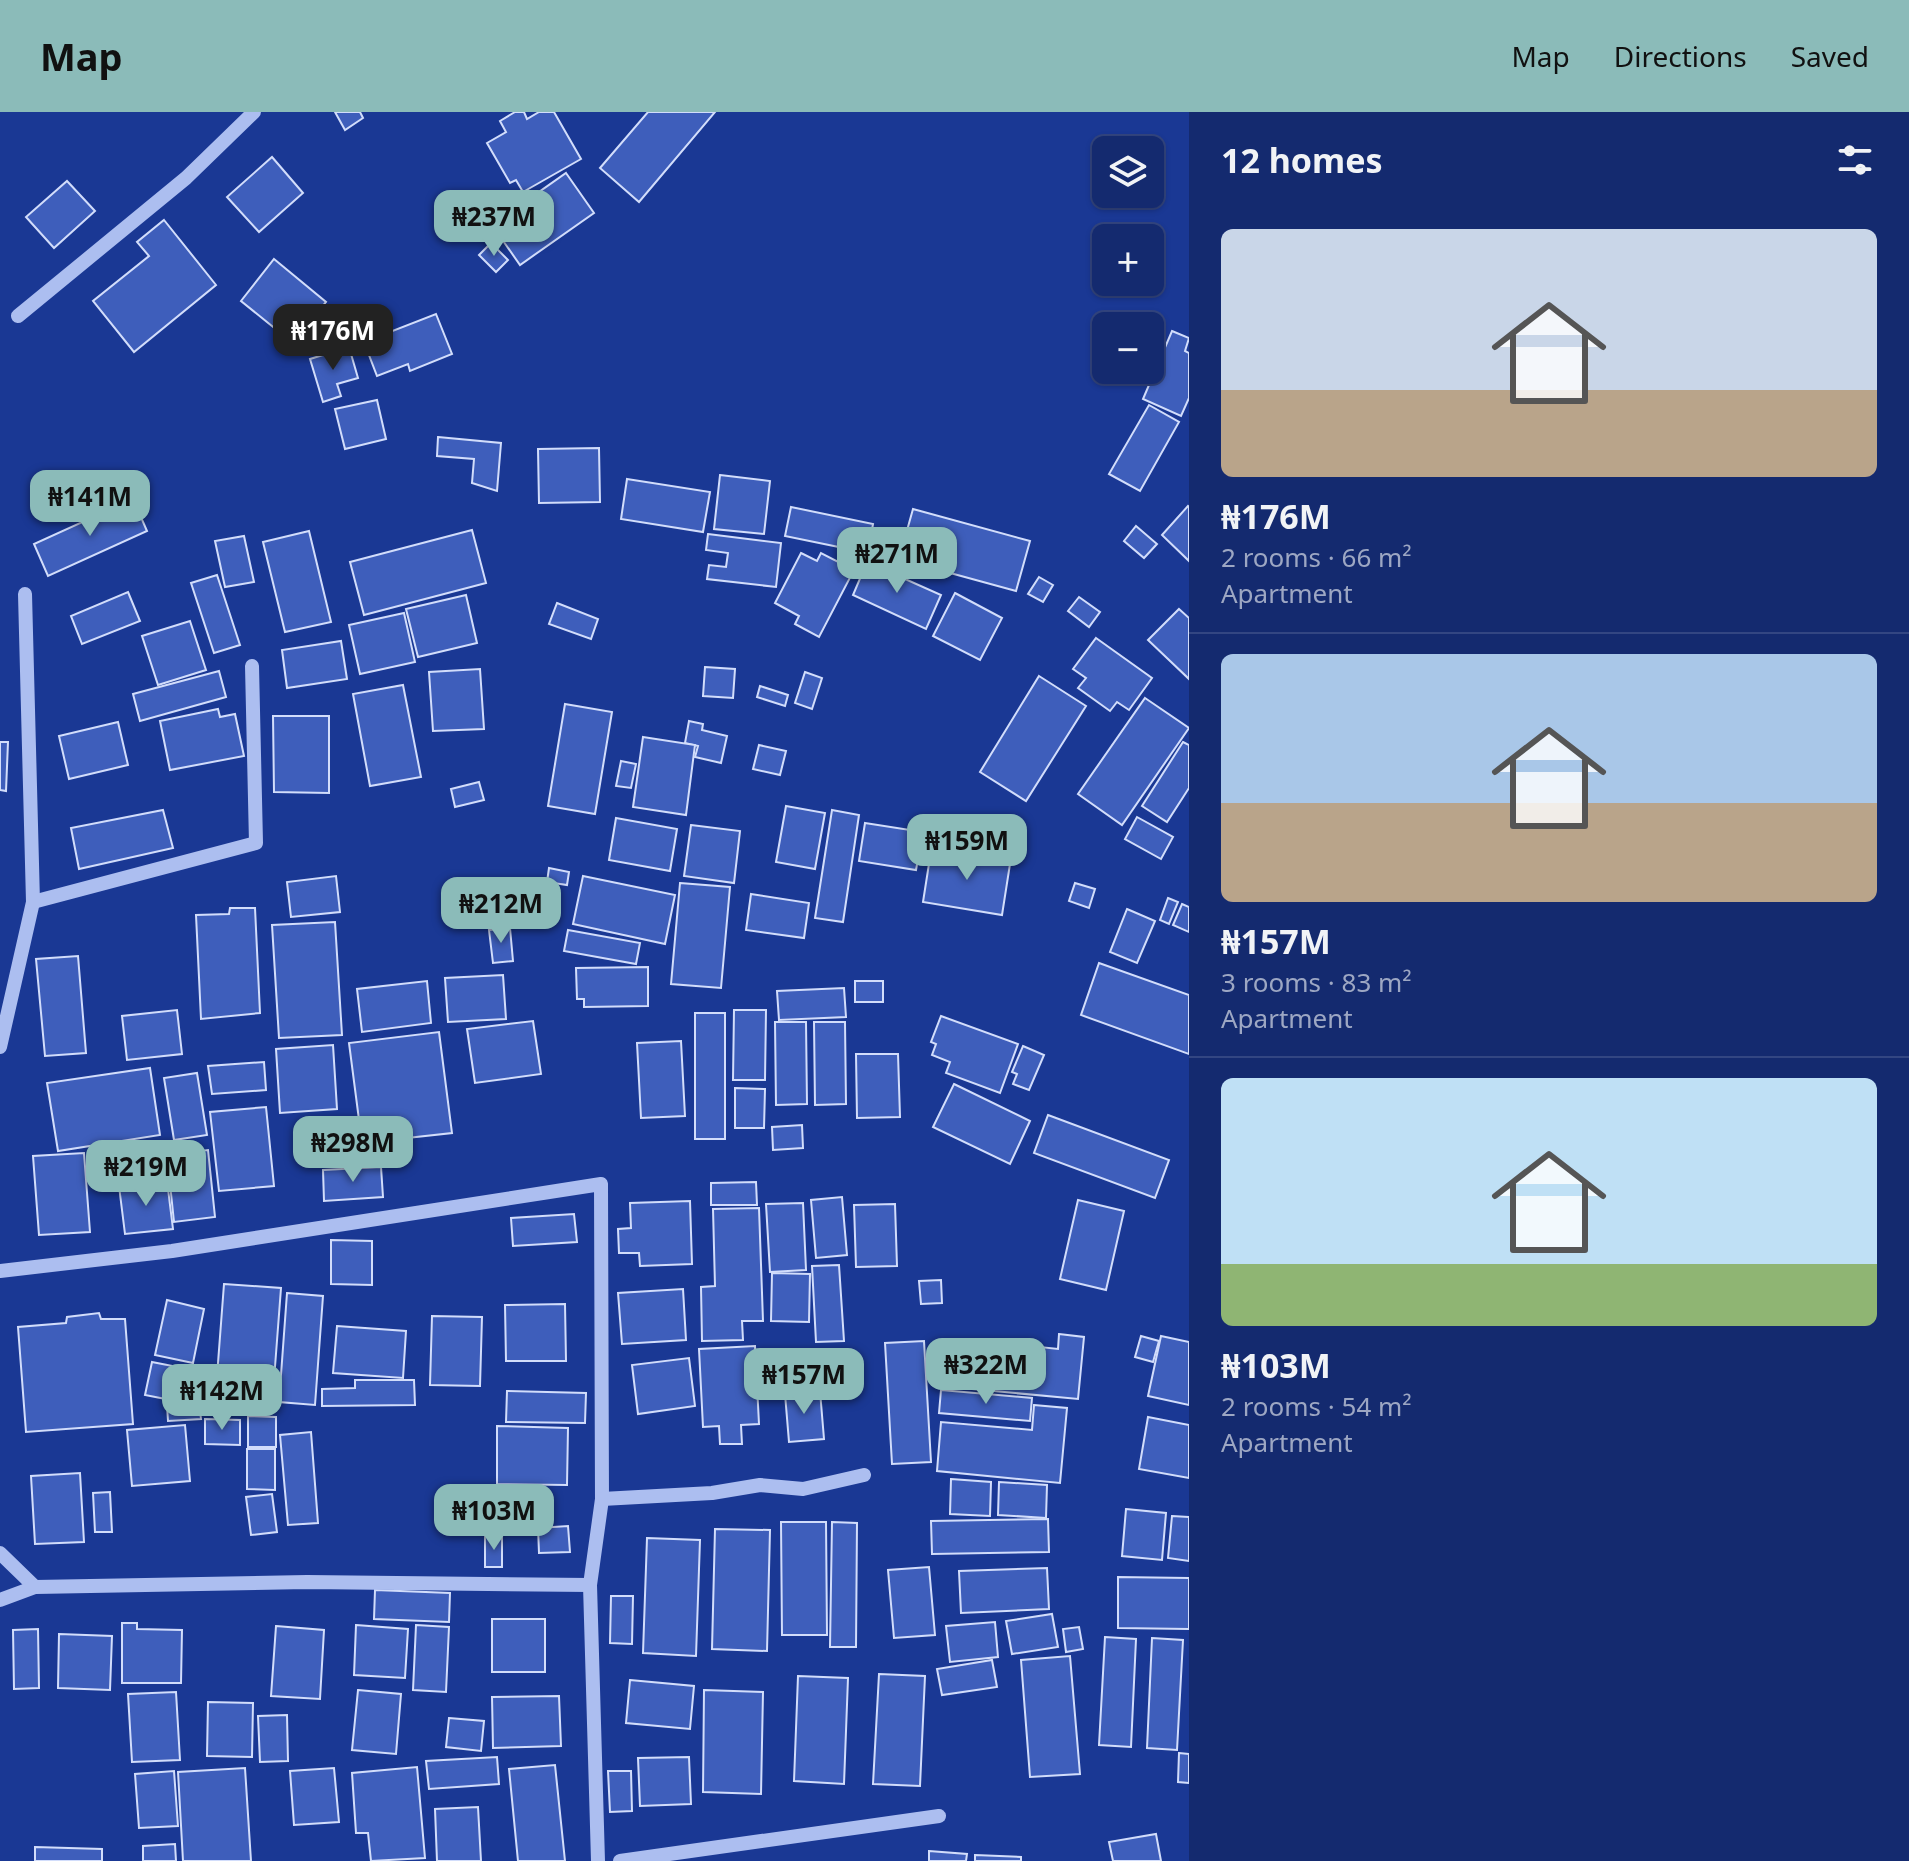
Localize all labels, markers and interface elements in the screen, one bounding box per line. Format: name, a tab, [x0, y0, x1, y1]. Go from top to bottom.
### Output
text: Map	[40, 30, 123, 82]
text: Map	[1511, 37, 1570, 75]
text: Directions	[1614, 37, 1747, 75]
text: Saved	[1791, 37, 1869, 75]
map controls	[1092, 136, 1164, 384]
button: layers	[1092, 136, 1164, 208]
text: 12 homes	[1221, 137, 1383, 183]
icon: filters	[1833, 138, 1877, 182]
pin: ₦237M	[438, 190, 550, 258]
text: ₦237M	[452, 198, 536, 234]
button: +	[1092, 224, 1164, 296]
icon: home	[1477, 281, 1621, 425]
pin: ₦176M	[277, 304, 389, 372]
text: ₦176M	[291, 312, 375, 348]
button: −	[1092, 312, 1164, 384]
pin: ₦141M	[34, 470, 146, 538]
text: ₦141M	[48, 478, 132, 514]
text: ₦176M	[1221, 493, 1331, 539]
pin: ₦271M	[841, 527, 953, 595]
text: ₦271M	[855, 535, 939, 571]
text: 2 rooms · 66 m²	[1221, 539, 1411, 575]
text: Apartment	[1221, 575, 1353, 611]
icon: home	[1477, 706, 1621, 850]
pin: ₦159M	[911, 814, 1023, 882]
text: ₦159M	[925, 822, 1009, 858]
pin: ₦212M	[445, 877, 557, 945]
text: ₦212M	[459, 885, 543, 921]
text: ₦157M	[1221, 918, 1331, 964]
text: 3 rooms · 83 m²	[1221, 964, 1411, 1000]
text: Apartment	[1221, 1000, 1353, 1036]
pin: ₦298M	[297, 1116, 409, 1184]
text: ₦298M	[311, 1124, 395, 1160]
icon: home	[1477, 1130, 1621, 1274]
pin: ₦219M	[90, 1140, 202, 1208]
text: ₦219M	[104, 1148, 188, 1184]
pin: ₦322M	[930, 1338, 1042, 1406]
text: ₦103M	[1221, 1342, 1331, 1388]
text: ₦322M	[944, 1346, 1028, 1382]
pin: ₦157M	[748, 1348, 860, 1416]
text: ₦157M	[762, 1356, 846, 1392]
pin: ₦142M	[166, 1364, 278, 1432]
text: ₦142M	[180, 1372, 264, 1408]
text: 2 rooms · 54 m²	[1221, 1388, 1411, 1424]
text: Apartment	[1221, 1424, 1353, 1460]
pin: ₦103M	[438, 1484, 550, 1552]
text: ₦103M	[452, 1492, 536, 1528]

